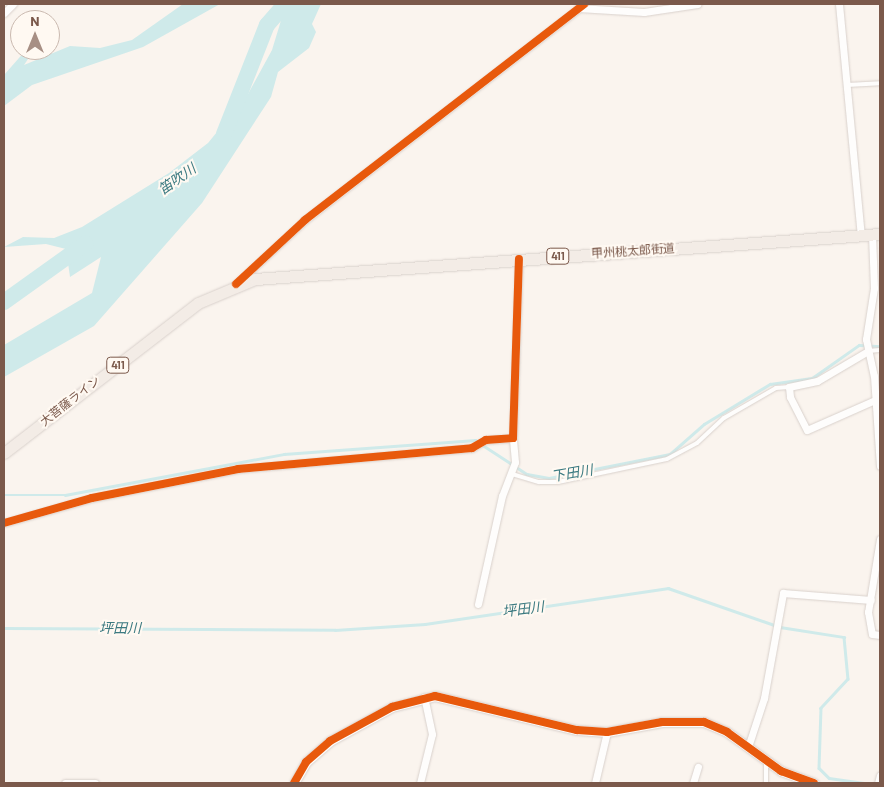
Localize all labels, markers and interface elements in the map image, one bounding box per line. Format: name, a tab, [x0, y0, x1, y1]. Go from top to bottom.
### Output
north arrow	[10, 10, 60, 60]
text: N	[30, 12, 40, 29]
water label: 笛吹川	[155, 160, 199, 198]
street label: 甲州桃太郎街道	[591, 241, 675, 261]
road number: 411	[546, 248, 570, 264]
road number: 411	[106, 356, 130, 374]
street label: 大菩薩ライン	[37, 373, 103, 429]
water label: 下田川	[550, 461, 594, 485]
water label: 坪田川	[501, 598, 545, 620]
water label: 坪田川	[99, 620, 141, 636]

